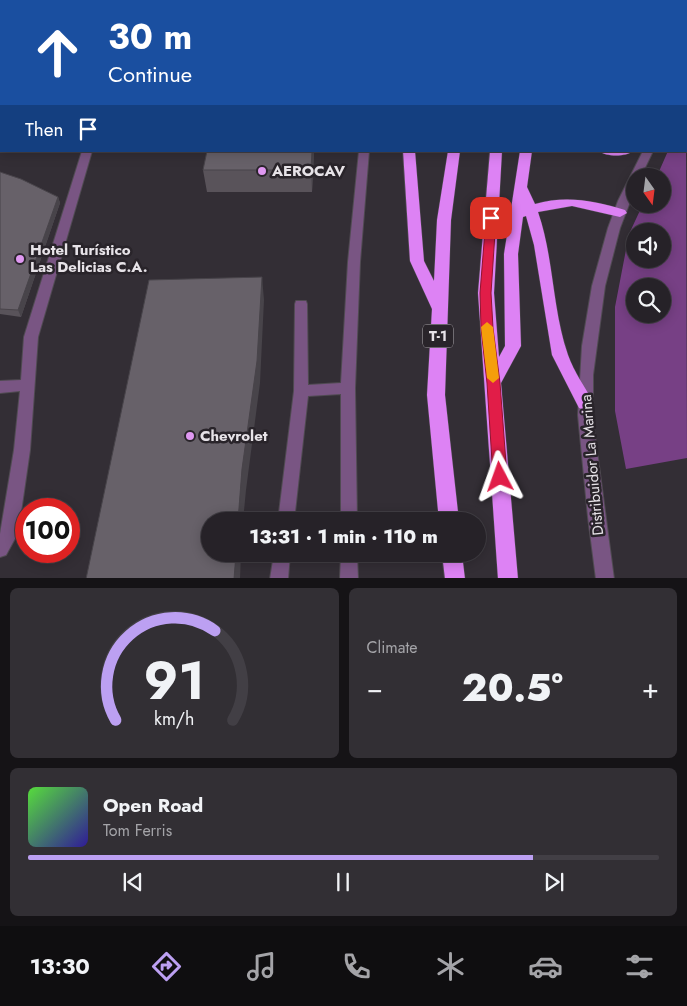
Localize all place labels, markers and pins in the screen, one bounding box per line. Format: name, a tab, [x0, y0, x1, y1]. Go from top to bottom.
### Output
place label: AEROCAV	[271, 160, 346, 182]
marker: AEROCAV	[256, 165, 268, 177]
pin	[470, 197, 512, 239]
place label: Hotel Turístico Las Delicias C.A.	[30, 239, 148, 278]
marker: Hotel Turístico Las Delicias C.A.	[14, 253, 26, 265]
place label: Chevrolet	[200, 425, 268, 447]
marker: Chevrolet	[184, 430, 196, 442]

